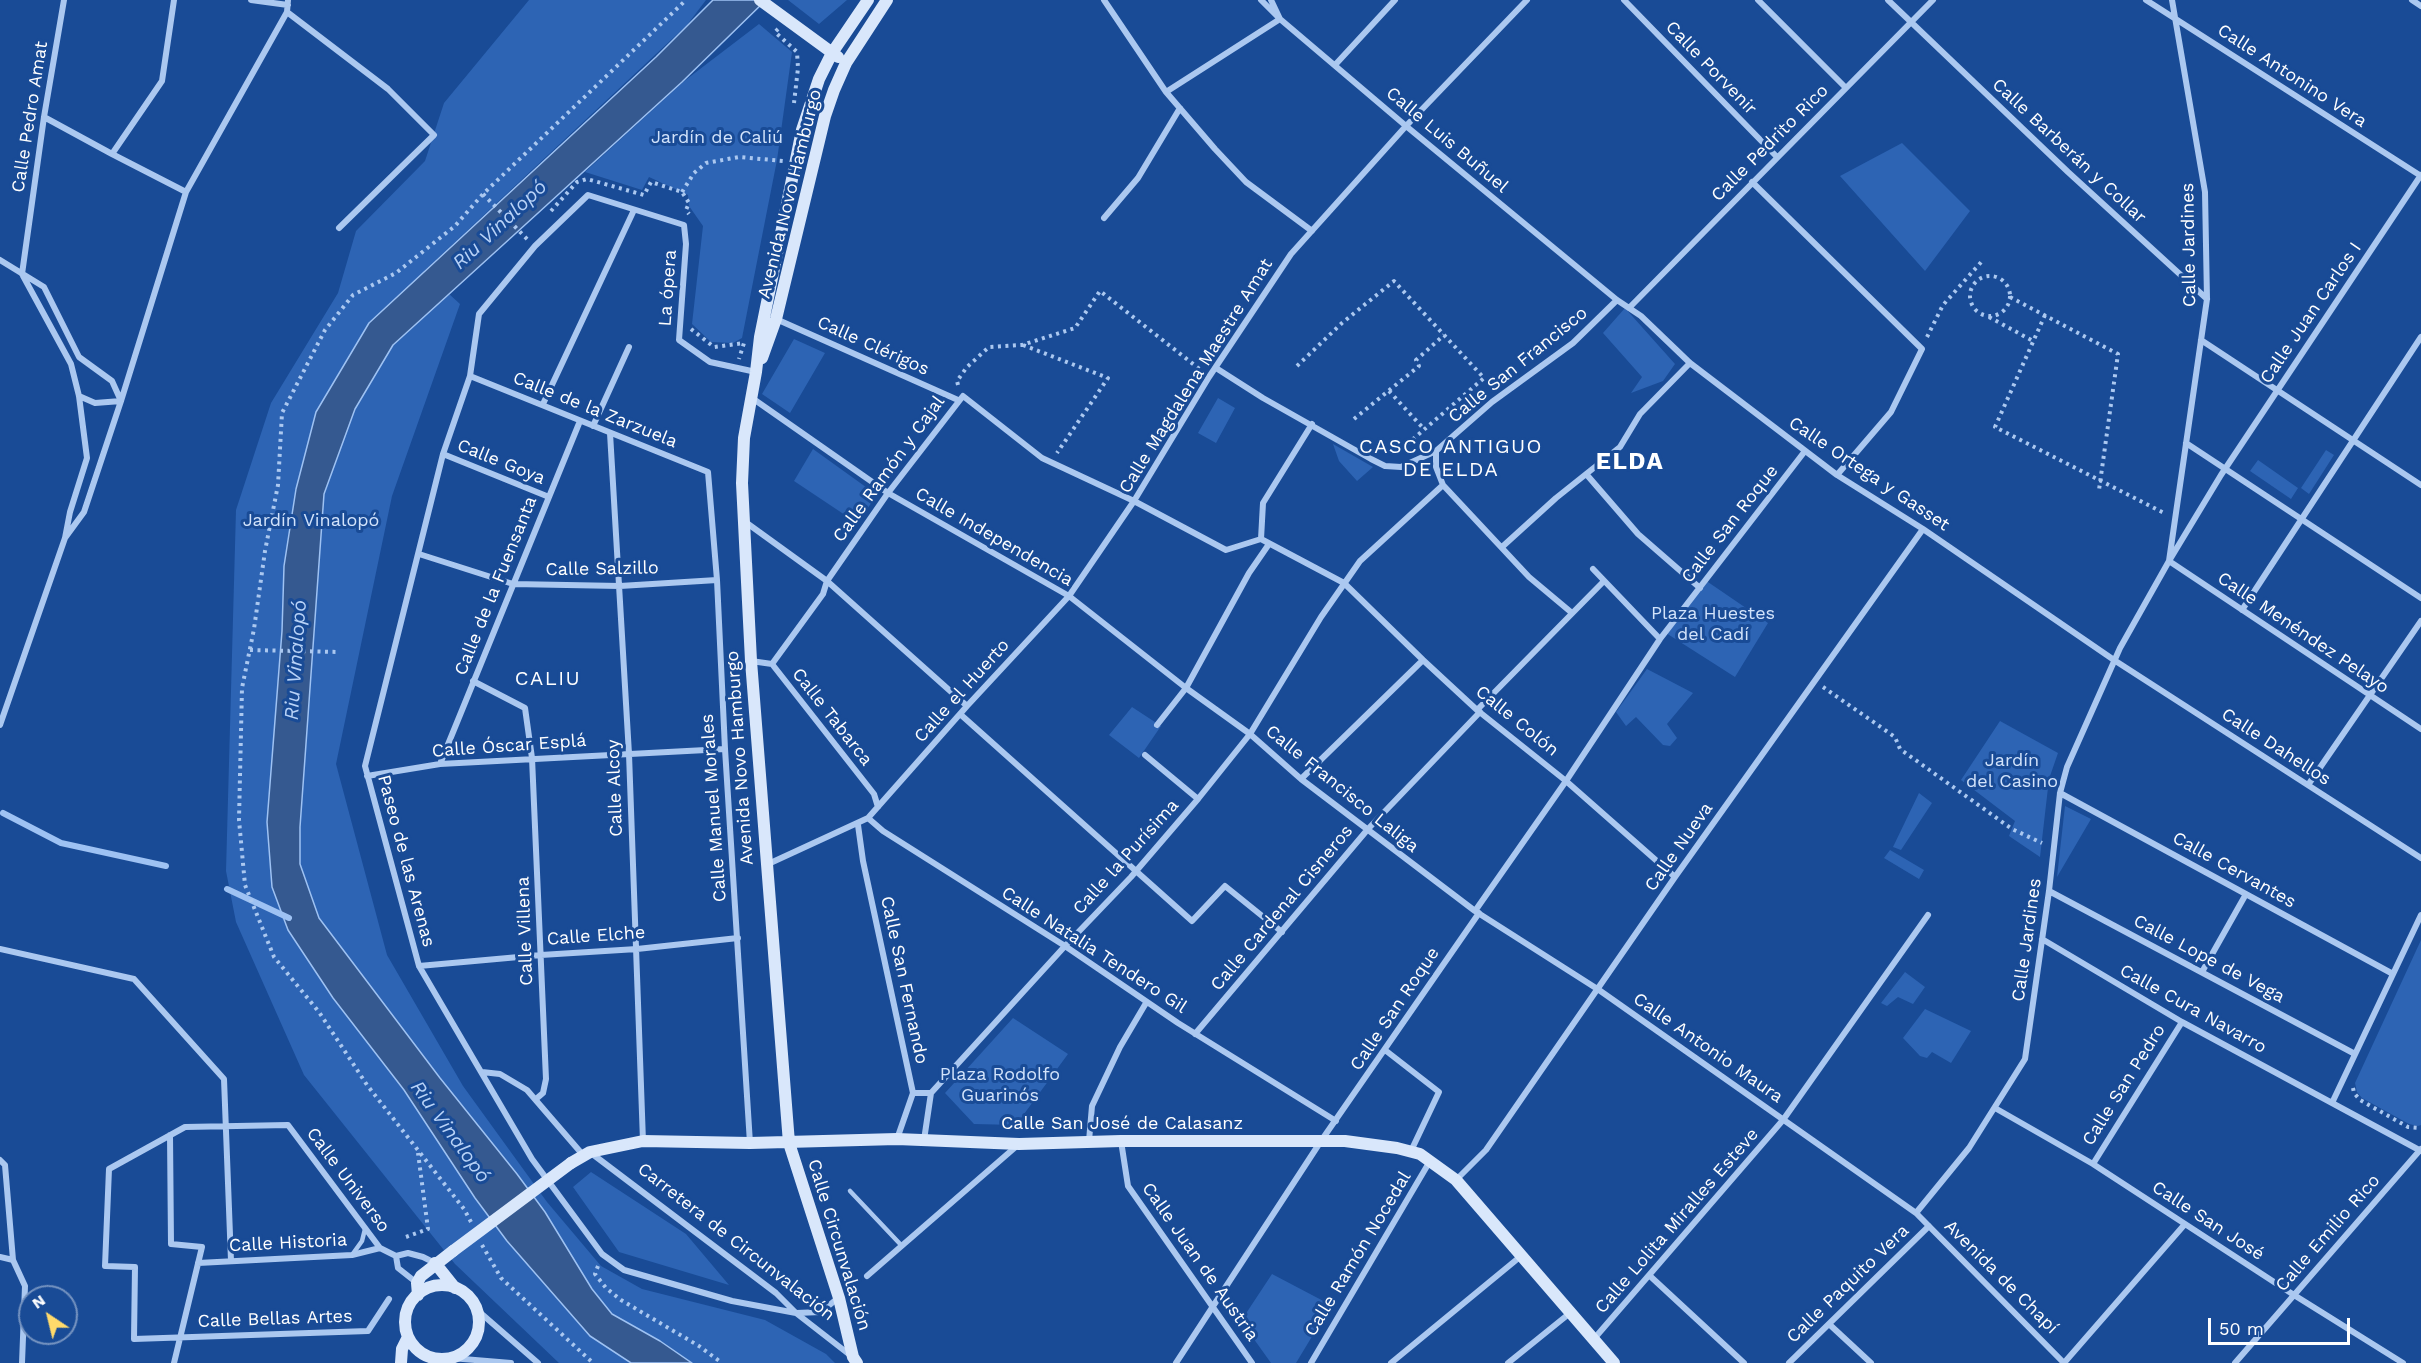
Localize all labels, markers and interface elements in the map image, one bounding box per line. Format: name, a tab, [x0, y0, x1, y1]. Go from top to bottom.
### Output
street label: Calle Porvenir	[1661, 17, 1761, 119]
street label: Calle Antonino Vera	[2213, 20, 2371, 132]
street label: Calle Pedro Amat	[7, 40, 53, 194]
street label: Calle Barberán y Collar	[1988, 74, 2150, 228]
street label: Calle Pedrito Rico	[1707, 80, 1833, 206]
street label: Calle Luis Buñuel	[1381, 83, 1513, 197]
street label: Avenida Novo Hamburgo	[754, 87, 826, 301]
park label: Jardín de Caliú	[651, 127, 783, 149]
water label: Riu Vinalopó	[448, 175, 552, 275]
street label: Calle Jardines	[2177, 183, 2201, 307]
street label: Calle Juan Carlos I	[2256, 238, 2366, 388]
street label: La ópera	[655, 249, 681, 327]
street label: Calle Magdalena Maestre Amat	[1115, 255, 1277, 497]
street label: Calle San Francisco	[1444, 302, 1592, 428]
street label: Calle Clérigos	[814, 312, 932, 380]
street label: Calle de la Zarzuela	[510, 367, 680, 453]
street label: Calle Ramón y Cajal	[829, 391, 949, 547]
street label: Calle Ortega y Gasset	[1784, 412, 1954, 536]
street label: Calle Goya	[454, 435, 548, 489]
district label: CASCO ANTIGUO DE ELDA	[1359, 435, 1543, 482]
district label: ELDA	[1596, 448, 1664, 476]
street label: Calle San Roque	[1677, 461, 1783, 587]
street label: Calle Independencia	[911, 483, 1077, 591]
street label: Calle de la Fuensanta	[450, 493, 542, 679]
park label: Jardín Vinalopó	[243, 510, 379, 532]
street label: Calle Salzillo	[545, 557, 659, 581]
street label: Calle Menéndez Pelayo	[2213, 567, 2393, 699]
water label: Riu Vinalopó	[280, 599, 312, 721]
park label: Plaza Huestes del Cadí	[1651, 603, 1775, 646]
street label: Calle el Huerto	[910, 635, 1014, 747]
street label: Avenida Novo Hamburgo	[722, 650, 758, 866]
street label: Calle Tabarca	[787, 664, 877, 770]
district label: CALIU	[515, 667, 581, 691]
street label: Calle Colón	[1471, 681, 1563, 761]
street label: Calle Dahellos	[2217, 704, 2335, 790]
street label: Calle Manuel Morales	[697, 713, 731, 903]
street label: Calle Francisco Laliga	[1261, 720, 1423, 858]
street label: Calle Óscar Esplá	[431, 730, 587, 762]
street label: Calle Alcoy	[603, 739, 627, 837]
park label: Jardín del Casino	[1966, 750, 2058, 792]
street label: Paseo de las Arenas	[373, 773, 439, 949]
street label: Calle la Purísima	[1069, 795, 1183, 919]
street label: Calle Nueva	[1640, 798, 1718, 896]
street label: Calle Cardenal Cisneros	[1206, 821, 1358, 995]
street label: Calle Cervantes	[2168, 827, 2300, 913]
street label: Calle Villena	[512, 876, 538, 986]
street label: Calle Jardines	[2008, 877, 2046, 1003]
street label: Calle Natalia Tendero Gil	[997, 882, 1191, 1018]
street label: Calle San Fernando	[876, 894, 932, 1066]
street label: Calle Lope de Vega	[2130, 910, 2288, 1008]
street label: Calle Elche	[546, 922, 646, 950]
street label: Calle San Roque	[1346, 943, 1444, 1075]
street label: Calle Cura Navarro	[2116, 960, 2270, 1058]
street label: Calle Antonio Maura	[1629, 988, 1787, 1108]
street label: Calle San Pedro	[2078, 1020, 2170, 1150]
park label: Plaza Rodolfo Guarinós	[940, 1064, 1060, 1106]
water label: Riu Vinalopó	[405, 1076, 495, 1188]
street label: Calle San José de Calasanz	[1001, 1113, 1243, 1135]
street label: Calle Universo	[302, 1123, 394, 1237]
street label: Calle Lolita Miralles Esteve	[1591, 1124, 1763, 1318]
street label: Calle Circunvalación	[803, 1157, 875, 1333]
street label: Carretera de Circunvalación	[633, 1158, 839, 1326]
street label: Calle Ramón Nocedal	[1300, 1168, 1416, 1340]
street label: Calle Emilio Rico	[2271, 1170, 2385, 1296]
street label: Calle San José	[2148, 1177, 2268, 1265]
street label: Calle Juan de Austria	[1137, 1179, 1263, 1345]
street label: Avenida de Chapí	[1940, 1216, 2062, 1338]
street label: Calle Paquito Vera	[1782, 1220, 1914, 1348]
street label: Calle Historia	[228, 1229, 348, 1257]
north arrow	[18, 1285, 78, 1345]
text: N	[28, 1290, 49, 1313]
street label: Calle Bellas Artes	[197, 1305, 353, 1333]
scale bar	[2211, 1306, 2354, 1344]
text: 50 m	[2219, 1318, 2264, 1339]

